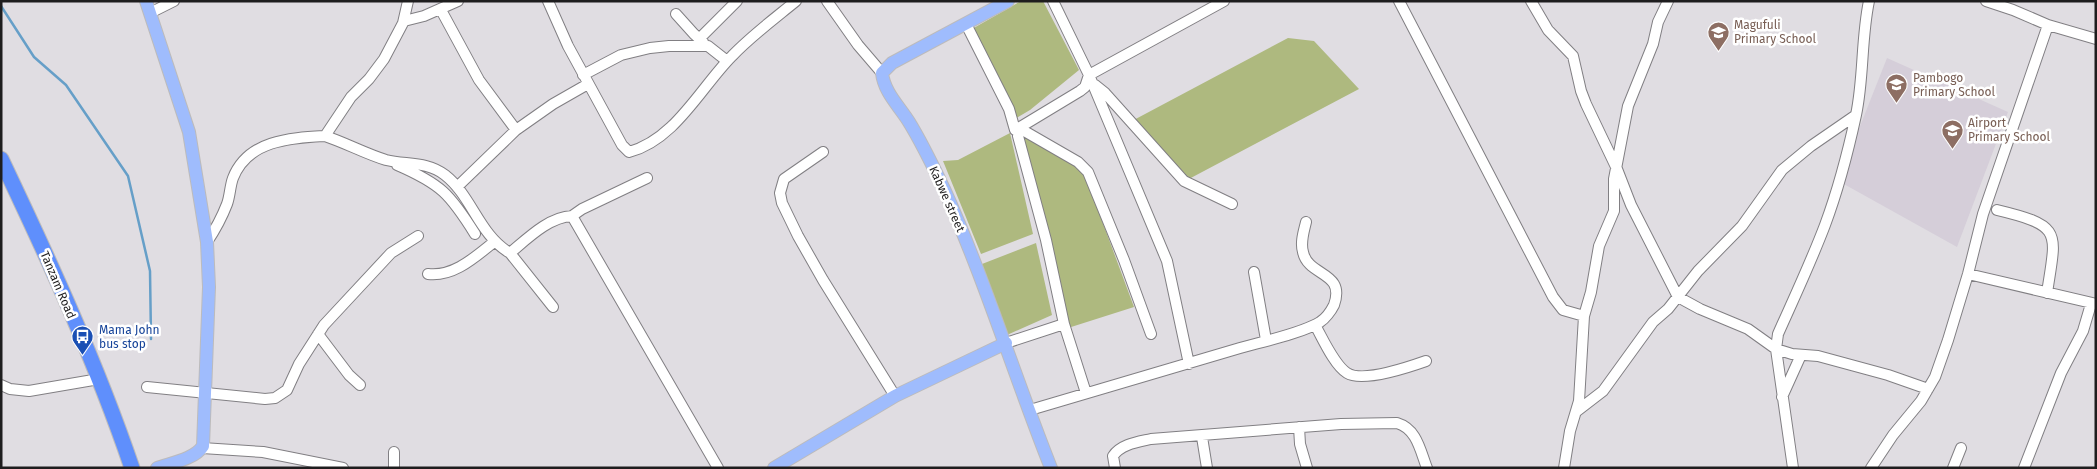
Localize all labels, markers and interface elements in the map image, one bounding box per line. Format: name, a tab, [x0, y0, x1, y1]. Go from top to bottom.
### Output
place label: Magufuli Primary School	[1734, 18, 1817, 46]
school or university icon: Magufuli Primary School	[1706, 20, 1730, 51]
place label: Pambogo Primary School	[1913, 71, 1996, 99]
school or university icon: Pambogo Primary School	[1885, 73, 1909, 104]
place label: Airport Primary School	[1968, 116, 2051, 144]
school or university icon: Airport Primary School	[1940, 118, 1964, 149]
street label: Kabwe street	[926, 164, 968, 235]
street label: Tanzam Road	[38, 249, 78, 321]
place label: Mama John bus stop	[99, 323, 160, 351]
bus stop icon: Mama John bus stop	[71, 325, 95, 356]

